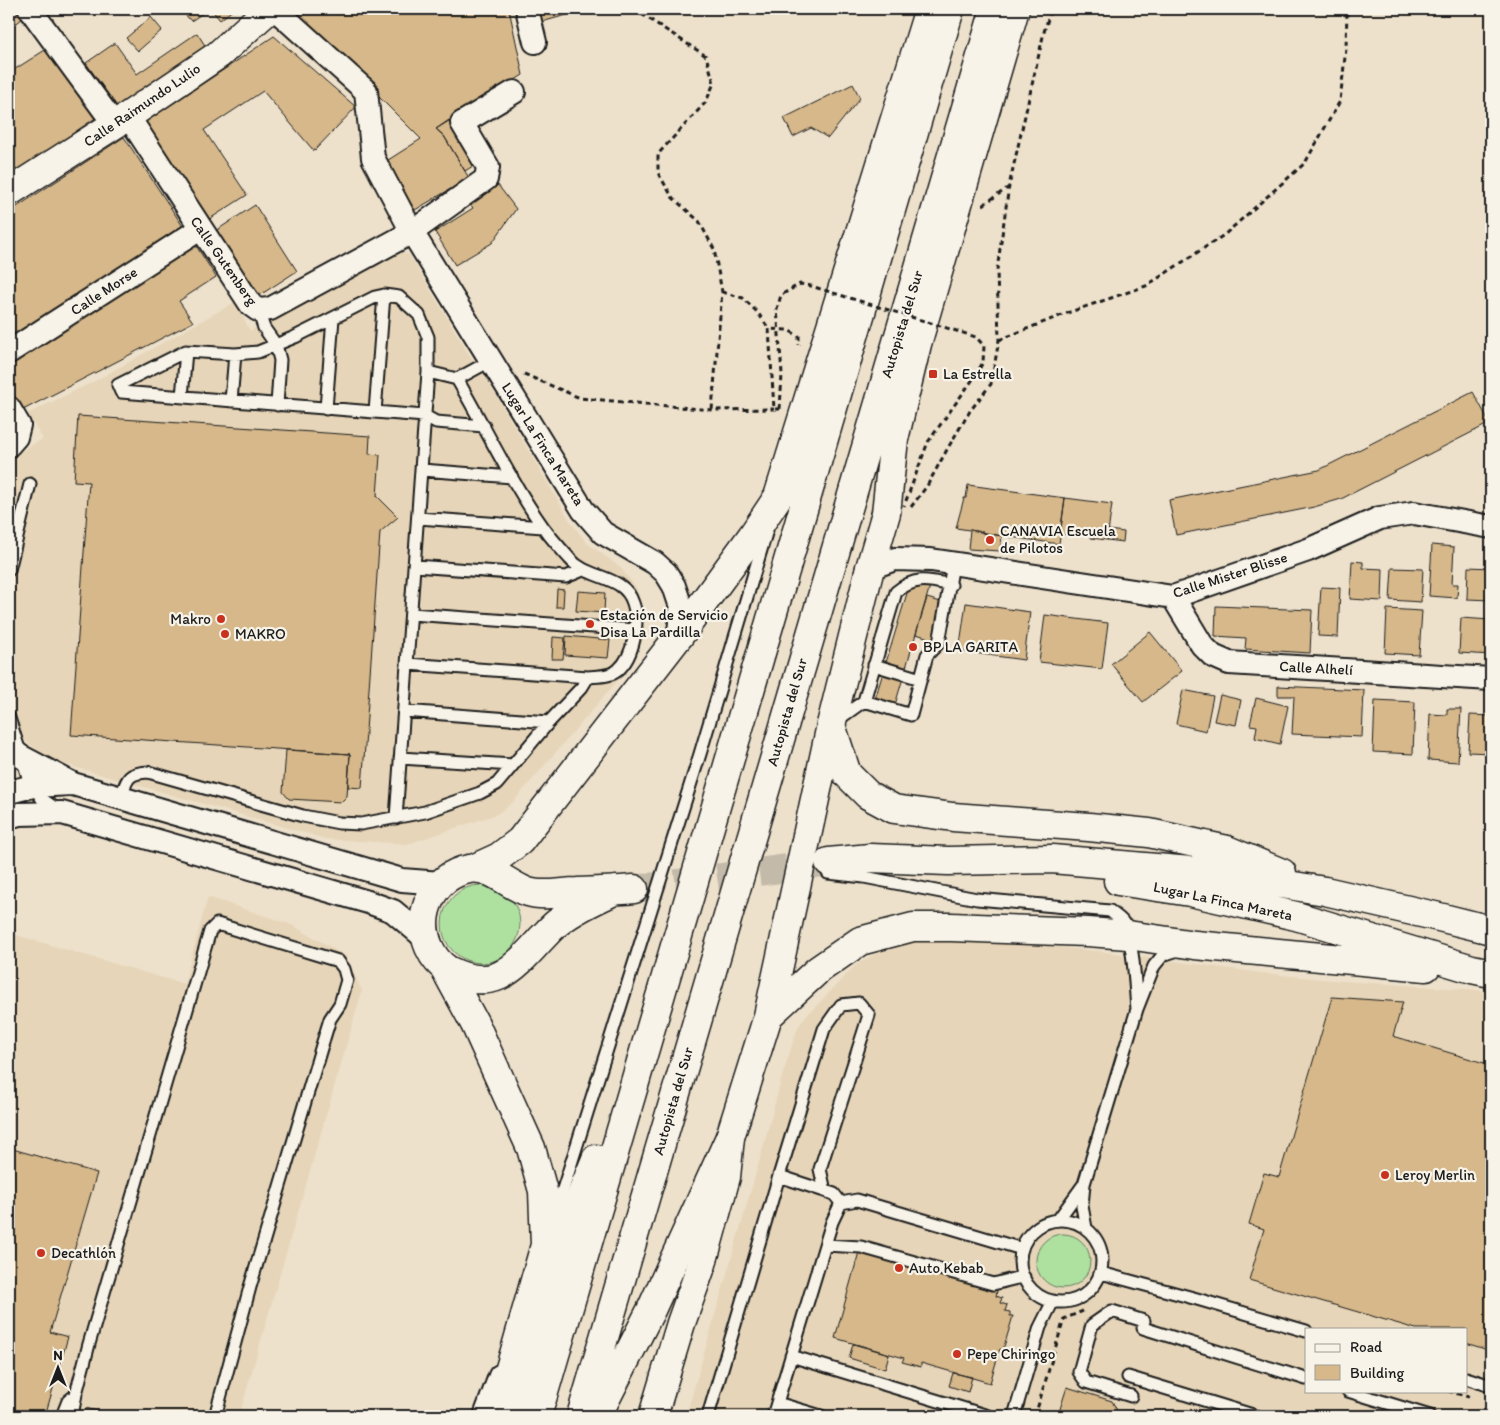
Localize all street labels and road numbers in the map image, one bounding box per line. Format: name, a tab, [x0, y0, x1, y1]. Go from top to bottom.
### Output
street label: Calle Raimundo Lulio	[80, 59, 204, 151]
street label: Calle Gutenberg	[187, 213, 262, 309]
street label: Calle Morse	[67, 263, 141, 319]
street label: Autopista del Sur	[877, 268, 927, 380]
street label: Lugar La Finca Mareta	[498, 379, 589, 509]
street label: Calle Mister Blisse	[1170, 548, 1290, 602]
street label: Autopista del Sur	[763, 656, 811, 768]
street label: Calle Alhelí	[1279, 657, 1353, 679]
street label: Lugar La Finca Mareta	[1152, 877, 1295, 925]
street label: Autopista del Sur	[649, 1045, 697, 1157]

